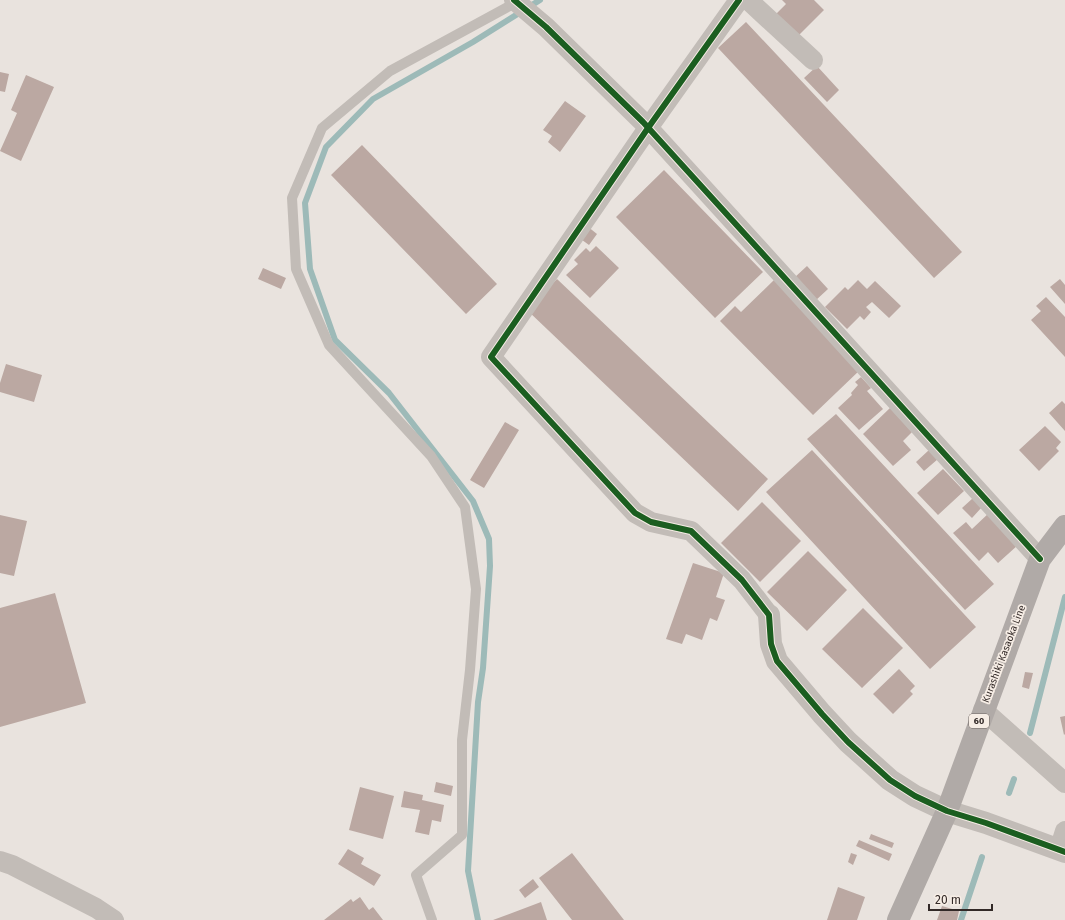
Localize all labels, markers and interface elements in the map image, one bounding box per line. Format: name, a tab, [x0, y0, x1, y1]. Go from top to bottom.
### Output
street label: Kurashiki Kasaoka Line	[980, 603, 1028, 705]
road number: 60	[969, 714, 989, 728]
scale bar	[929, 886, 992, 912]
text: 20 m	[935, 893, 961, 907]

